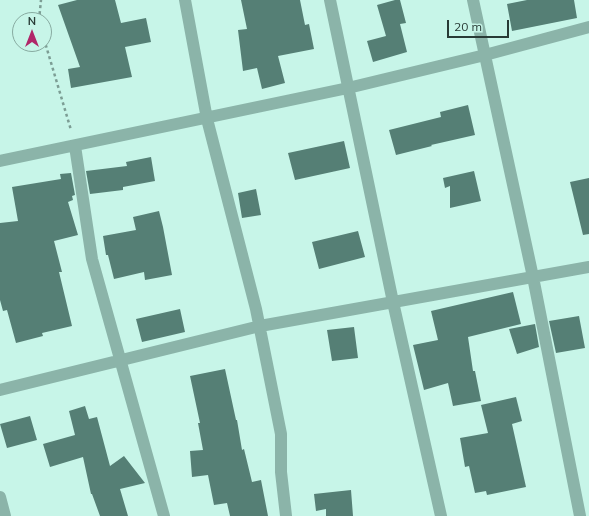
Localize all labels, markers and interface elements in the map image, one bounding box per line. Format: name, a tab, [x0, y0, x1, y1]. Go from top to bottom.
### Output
north arrow	[12, 12, 52, 52]
scale bar	[449, 12, 511, 38]
text: N	[28, 14, 36, 28]
text: 20 m	[454, 19, 482, 34]

